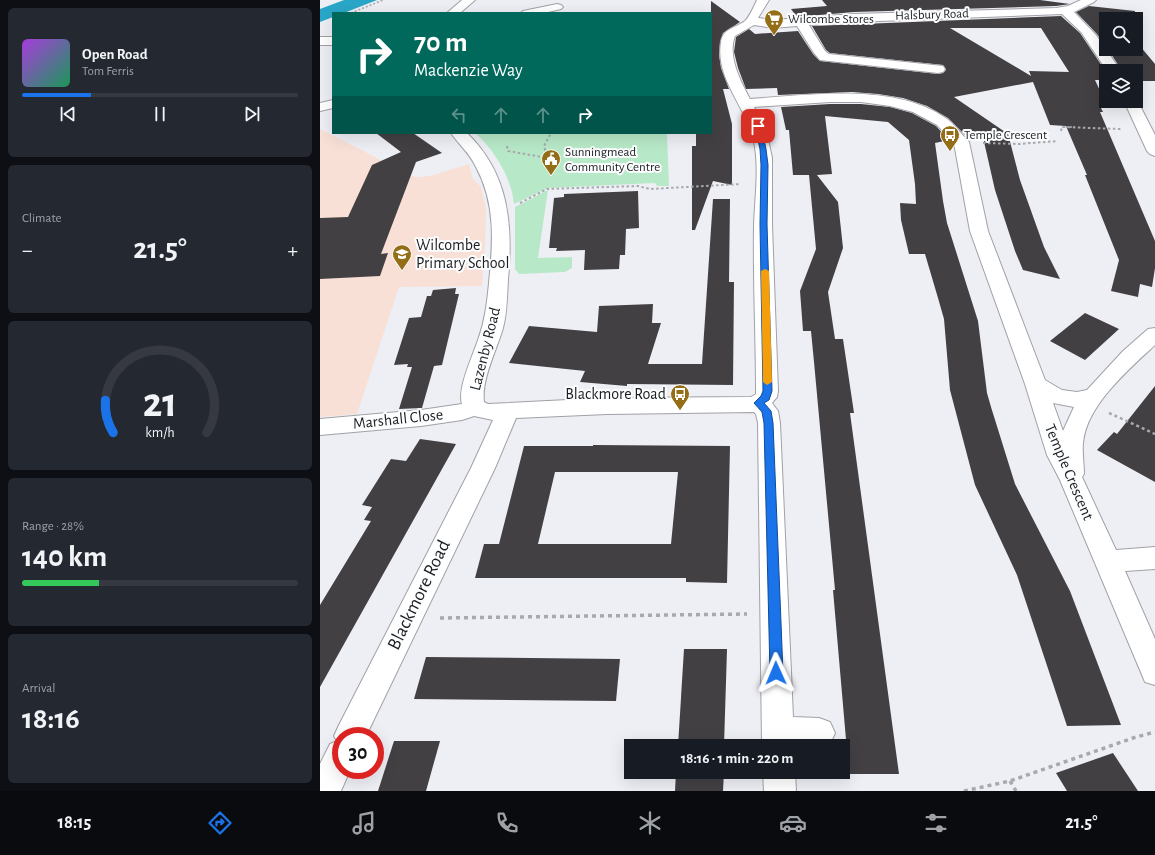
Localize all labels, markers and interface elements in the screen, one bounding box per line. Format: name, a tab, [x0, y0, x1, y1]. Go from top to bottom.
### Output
street label: Halsbury Road	[895, 7, 969, 23]
supermarket icon: Wilcombe Stores	[763, 8, 785, 36]
map controls	[1099, 12, 1143, 108]
button: search	[1099, 12, 1143, 56]
place label: Wilcombe Stores	[788, 13, 874, 26]
icon: right	[348, 28, 400, 80]
text: 70 m	[414, 29, 468, 57]
text: Open Road	[82, 47, 148, 62]
text: Mackenzie Way	[414, 62, 523, 80]
button: layers	[1099, 64, 1143, 108]
text: Tom Ferris	[82, 65, 134, 78]
icon: previous	[57, 103, 79, 125]
icon: pause	[149, 103, 171, 125]
icon: next	[241, 103, 263, 125]
icon: left	[448, 104, 470, 126]
icon: ahead	[490, 104, 512, 126]
icon: ahead	[532, 104, 554, 126]
icon: right	[574, 104, 596, 126]
pin	[741, 109, 775, 143]
icon: arrive	[747, 115, 769, 137]
bus stop icon: Temple Crescent	[939, 124, 961, 152]
place label: Temple Crescent	[964, 129, 1047, 142]
place label: Sunningmead Community Centre	[565, 146, 660, 174]
public building icon: Sunningmead Community Centre	[540, 148, 562, 176]
text: Climate	[22, 212, 61, 225]
text: 21.5°	[133, 234, 187, 264]
place label: Wilcombe Primary School	[416, 237, 509, 272]
text: −	[22, 239, 33, 261]
text: +	[287, 239, 298, 261]
school or university icon: Wilcombe Primary School	[391, 243, 413, 271]
street label: Lazenby Road	[467, 306, 504, 393]
text: 21	[143, 383, 177, 424]
bus stop icon: Blackmore Road	[669, 383, 691, 411]
place label: Blackmore Road	[565, 386, 666, 402]
street label: Marshall Close	[352, 406, 444, 432]
street label: Temple Crescent	[1042, 422, 1096, 522]
text: km/h	[145, 426, 175, 440]
text: Range · 28%	[22, 520, 84, 533]
street label: Blackmore Road	[384, 537, 454, 653]
text: 140 km	[22, 542, 107, 572]
position arrow	[755, 652, 797, 694]
text: Arrival	[22, 682, 55, 695]
text: 18:16	[22, 704, 80, 734]
speed limit sign: 30	[332, 727, 384, 779]
text: 18:16 · 1 min · 220 m	[681, 751, 793, 766]
icon: directions	[206, 809, 234, 837]
icon: music	[350, 809, 378, 837]
icon: phone	[493, 809, 521, 837]
icon: climate	[636, 809, 664, 837]
icon: car	[779, 809, 807, 837]
icon: filters	[922, 809, 950, 837]
text: 18:15	[58, 814, 91, 832]
text: 21.5°	[1065, 814, 1097, 832]

